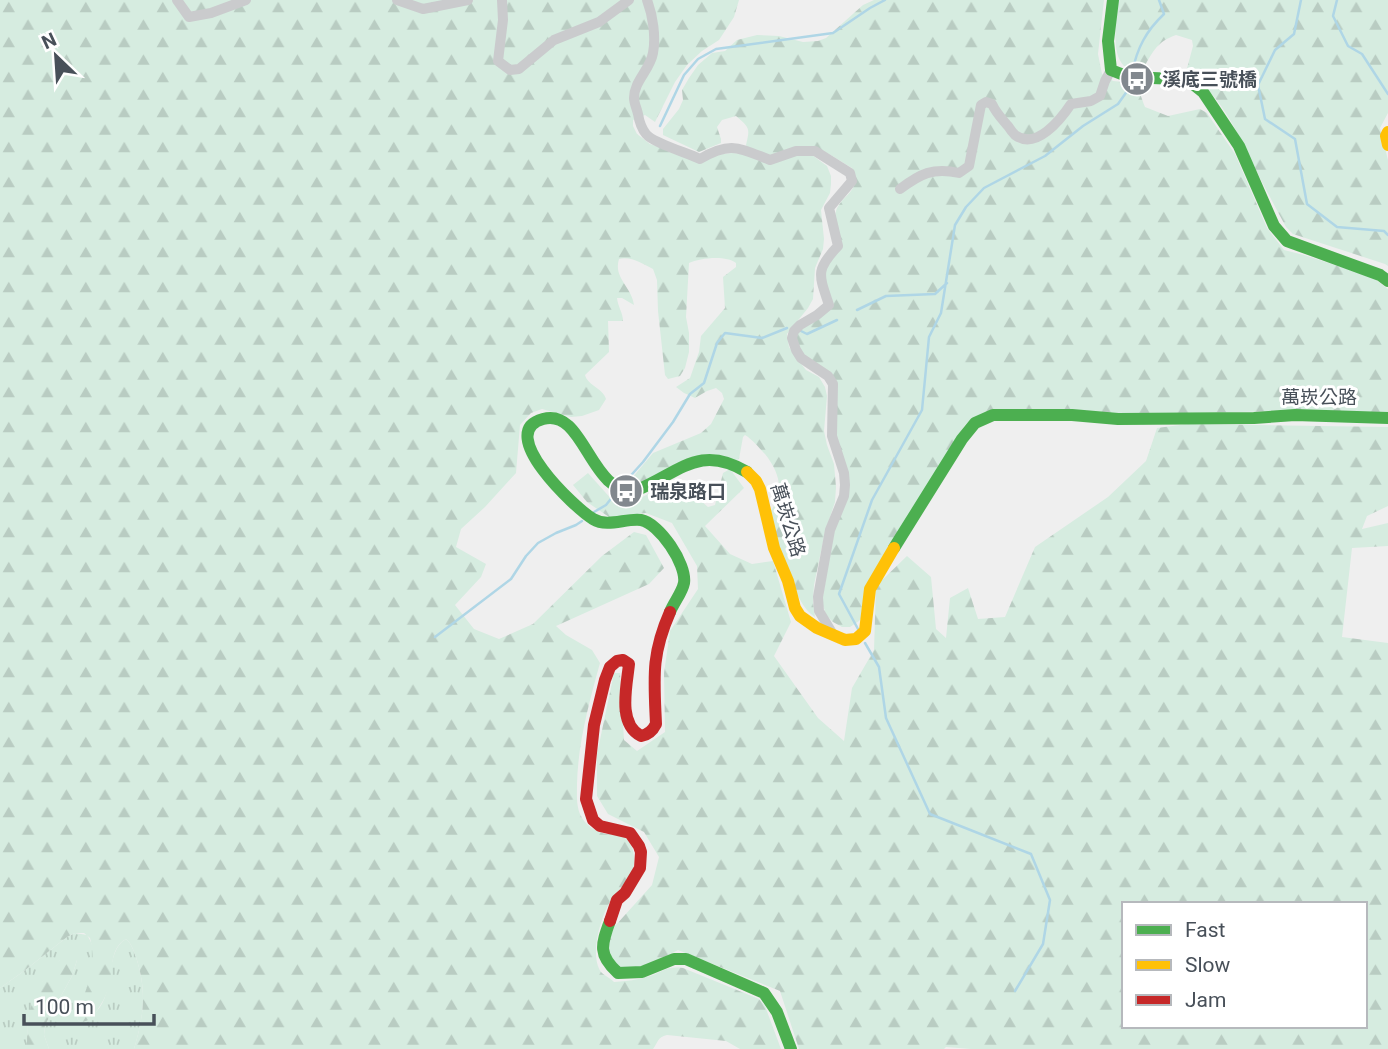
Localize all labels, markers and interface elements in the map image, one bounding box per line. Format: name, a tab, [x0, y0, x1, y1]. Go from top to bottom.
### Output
north arrow	[21, 21, 91, 91]
text: N	[38, 28, 60, 54]
bus stop icon: 溪底三號橋	[1118, 60, 1156, 98]
place label: 溪底三號橋	[1162, 68, 1257, 91]
street label: 萬崁公路	[1281, 386, 1357, 409]
bus stop icon: 瑞泉路口	[607, 472, 645, 510]
place label: 瑞泉路口	[650, 480, 726, 503]
street label: 萬崁公路	[766, 480, 810, 560]
legend	[1122, 902, 1367, 1028]
text: Fast	[1185, 918, 1226, 942]
text: Slow	[1185, 953, 1231, 977]
scale bar	[24, 982, 154, 1026]
text: Jam	[1185, 988, 1226, 1012]
text: 100 m	[35, 995, 94, 1019]

